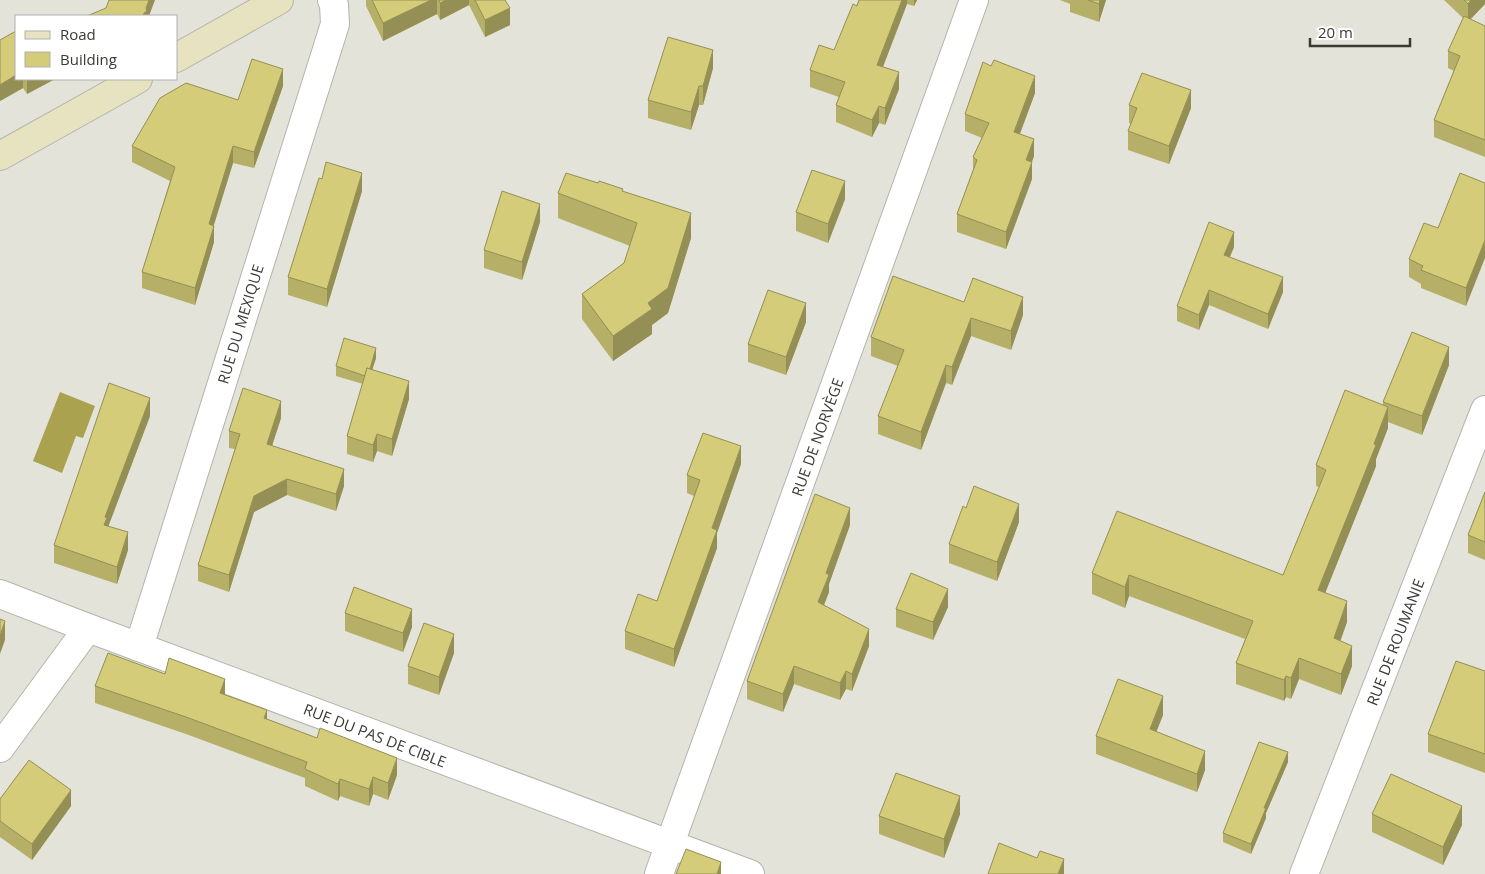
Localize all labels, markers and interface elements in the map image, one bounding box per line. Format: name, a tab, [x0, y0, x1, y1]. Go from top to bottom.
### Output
legend	[15, 15, 178, 80]
scale bar	[1310, 15, 1410, 47]
text: 20 m	[1318, 22, 1353, 42]
text: Road	[60, 24, 96, 44]
text: Building	[60, 49, 117, 69]
street label: RUE DU MEXIQUE	[212, 262, 268, 386]
street label: RUE DE NORVÈGE	[786, 375, 848, 499]
street label: RUE DE ROUMANIE	[1362, 576, 1428, 708]
street label: RUE DU PAS DE CIBLE	[301, 699, 449, 771]

